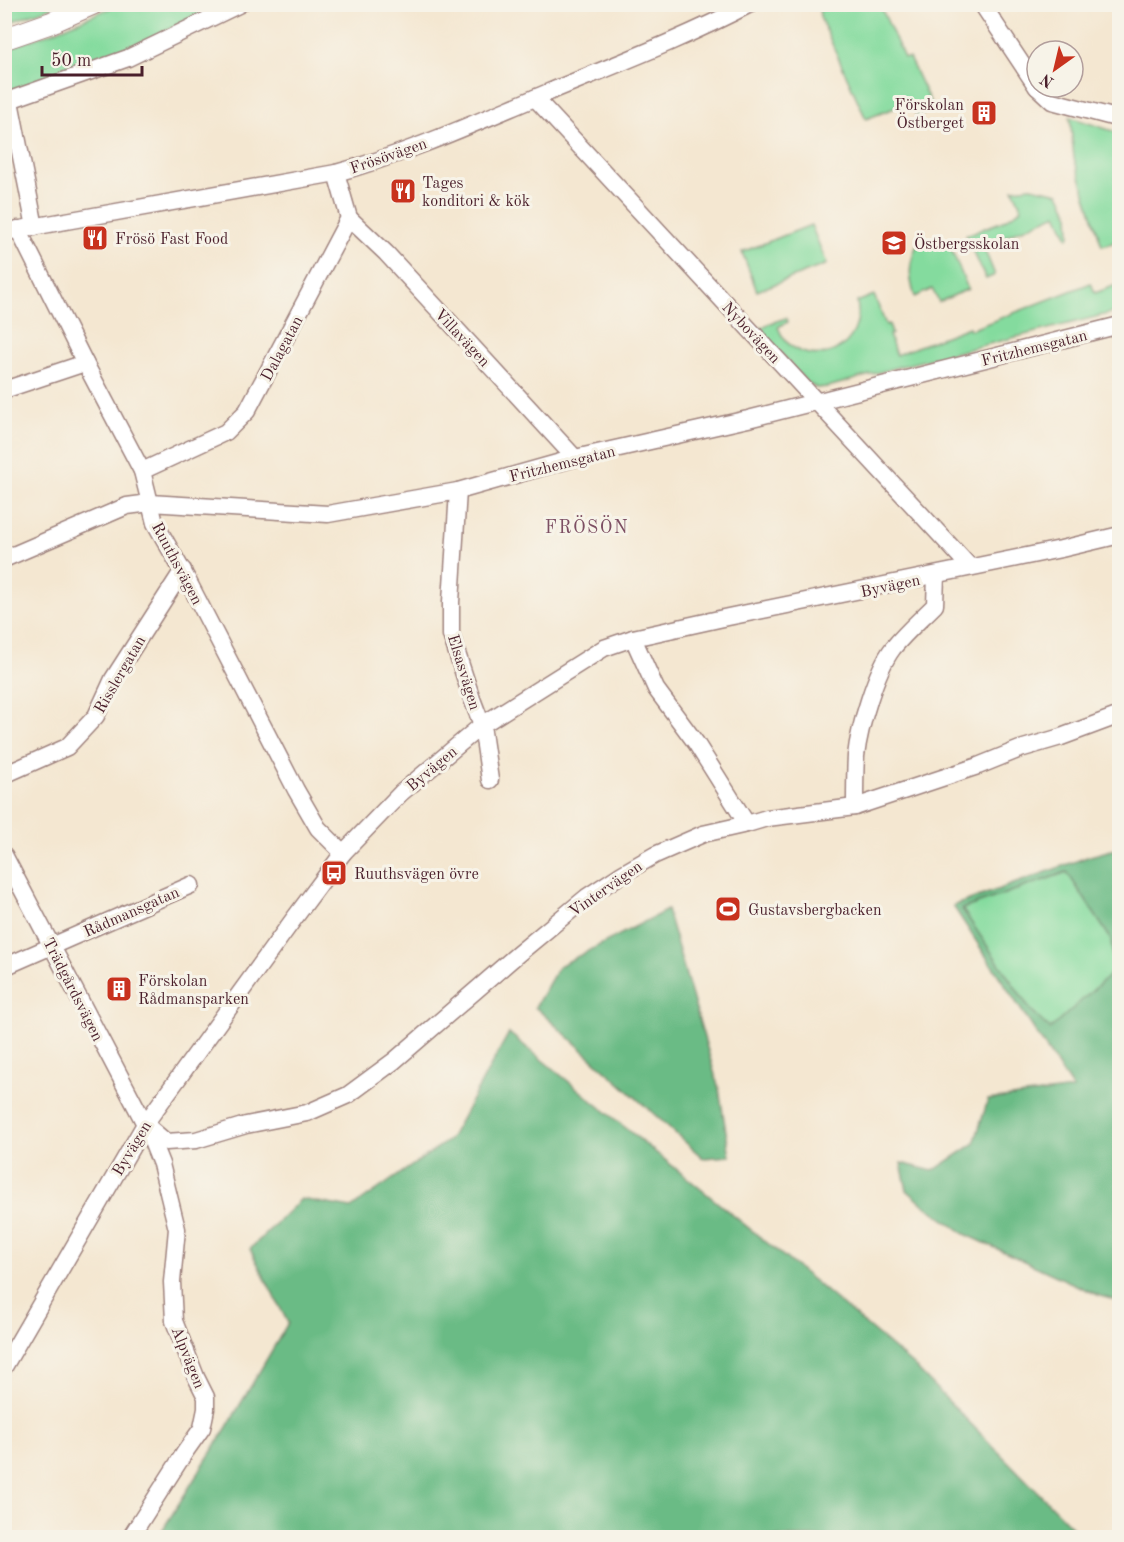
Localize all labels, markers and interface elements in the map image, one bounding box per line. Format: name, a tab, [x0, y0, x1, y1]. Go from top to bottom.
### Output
scale bar	[42, 39, 142, 77]
north arrow	[1025, 39, 1085, 99]
text: 50 m	[51, 52, 91, 70]
text: N	[1038, 69, 1057, 90]
place label: Förskolan Östberget	[895, 98, 964, 132]
building icon: Förskolan Östberget	[969, 98, 999, 128]
street label: Frösövägen	[348, 136, 430, 178]
restaurant icon: Tages konditori & kök	[388, 176, 418, 206]
place label: Tages konditori & kök	[422, 176, 530, 210]
restaurant icon: Frösö Fast Food	[80, 223, 110, 253]
school or university icon: Östbergsskolan	[879, 228, 909, 258]
place label: Frösö Fast Food	[115, 232, 228, 248]
place label: Östbergsskolan	[914, 233, 1020, 253]
street label: Nybovägen	[718, 300, 783, 367]
street label: Villavägen	[431, 306, 493, 371]
street label: Dalagatan	[259, 313, 307, 384]
street label: Fritzhemsgatan	[980, 328, 1090, 370]
street label: Fritzhemsgatan	[508, 444, 618, 486]
district label: FRÖSÖN	[545, 515, 629, 537]
street label: Ruuthsvägen	[148, 520, 205, 608]
street label: Byvägen	[859, 573, 922, 601]
street label: Risslergatan	[92, 633, 149, 716]
street label: Elsasvägen	[444, 633, 482, 713]
street label: Byvägen	[404, 744, 461, 795]
bus stop icon: Ruuthsvägen övre	[319, 858, 349, 888]
street label: Vintervägen	[567, 858, 646, 921]
place label: Ruuthsvägen övre	[354, 867, 479, 883]
street label: Rådmansgatan	[82, 885, 182, 941]
sports icon: Gustavsbergbacken	[713, 894, 743, 924]
place label: Gustavsbergbacken	[748, 903, 882, 919]
street label: Trädgårdsvägen	[39, 936, 105, 1044]
building icon: Förskolan Rådmansparken	[104, 974, 134, 1004]
place label: Förskolan Rådmansparken	[138, 974, 249, 1008]
street label: Byvägen	[110, 1119, 155, 1179]
street label: Alpvägen	[168, 1325, 207, 1391]

